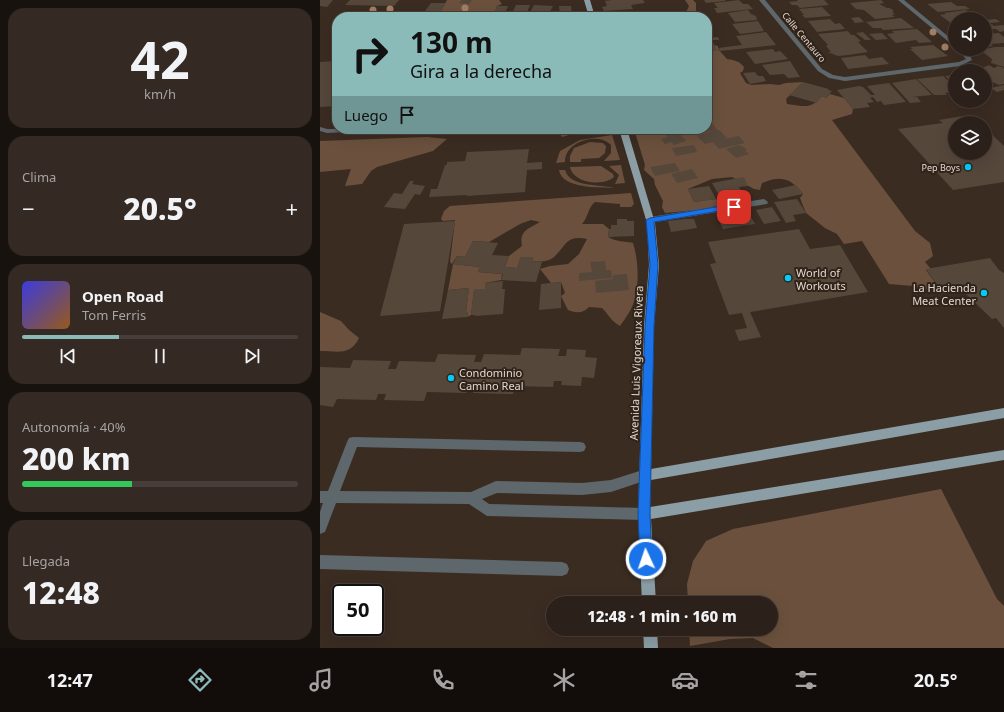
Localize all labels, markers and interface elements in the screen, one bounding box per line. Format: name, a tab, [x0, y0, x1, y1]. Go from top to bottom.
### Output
street label: Calle Centauro	[779, 9, 829, 65]
map controls	[948, 12, 992, 160]
button: sound	[948, 12, 992, 56]
text: 42	[130, 23, 190, 94]
text: 130 m	[410, 23, 493, 61]
icon: right	[344, 28, 396, 80]
text: Gira a la derecha	[410, 59, 552, 83]
button: search	[948, 64, 992, 108]
text: km/h	[144, 85, 176, 103]
icon: arrive	[396, 104, 418, 126]
text: Luego	[344, 105, 388, 125]
button: layers	[948, 116, 992, 160]
place label: Pep Boys	[922, 161, 960, 174]
marker: Pep Boys	[963, 162, 973, 172]
text: Clima	[22, 168, 56, 186]
text: 20.5°	[123, 188, 197, 229]
pin	[717, 190, 751, 224]
text: −	[22, 193, 35, 223]
text: +	[285, 193, 298, 223]
icon: arrive	[723, 196, 745, 218]
place label: World of Workouts	[796, 265, 846, 293]
marker: World of Workouts	[783, 273, 793, 283]
place label: La Hacienda Meat Center	[912, 280, 976, 308]
street label: Avenida Luis Vigoreaux Rivera	[626, 285, 646, 441]
text: Open Road	[82, 286, 164, 306]
marker: La Hacienda Meat Center	[979, 288, 989, 298]
text: Tom Ferris	[82, 306, 146, 324]
icon: previous	[57, 345, 79, 367]
icon: pause	[149, 345, 171, 367]
icon: next	[241, 345, 263, 367]
place label: Condominio Camino Real	[459, 365, 524, 393]
marker: Condominio Camino Real	[446, 373, 456, 383]
text: Autonomía · 40%	[22, 418, 126, 436]
text: 200 km	[22, 438, 131, 479]
position arrow	[625, 538, 667, 580]
text: Llegada	[22, 552, 70, 570]
text: 12:48	[22, 572, 100, 613]
speed limit sign: 50	[332, 584, 384, 636]
text: 12:48 · 1 min · 160 m	[587, 606, 737, 626]
icon: directions	[186, 666, 214, 694]
icon: music	[307, 666, 335, 694]
icon: phone	[429, 666, 457, 694]
icon: climate	[550, 666, 578, 694]
icon: car	[671, 666, 699, 694]
icon: filters	[792, 666, 820, 694]
text: 12:47	[47, 668, 93, 692]
text: 20.5°	[914, 668, 957, 692]

